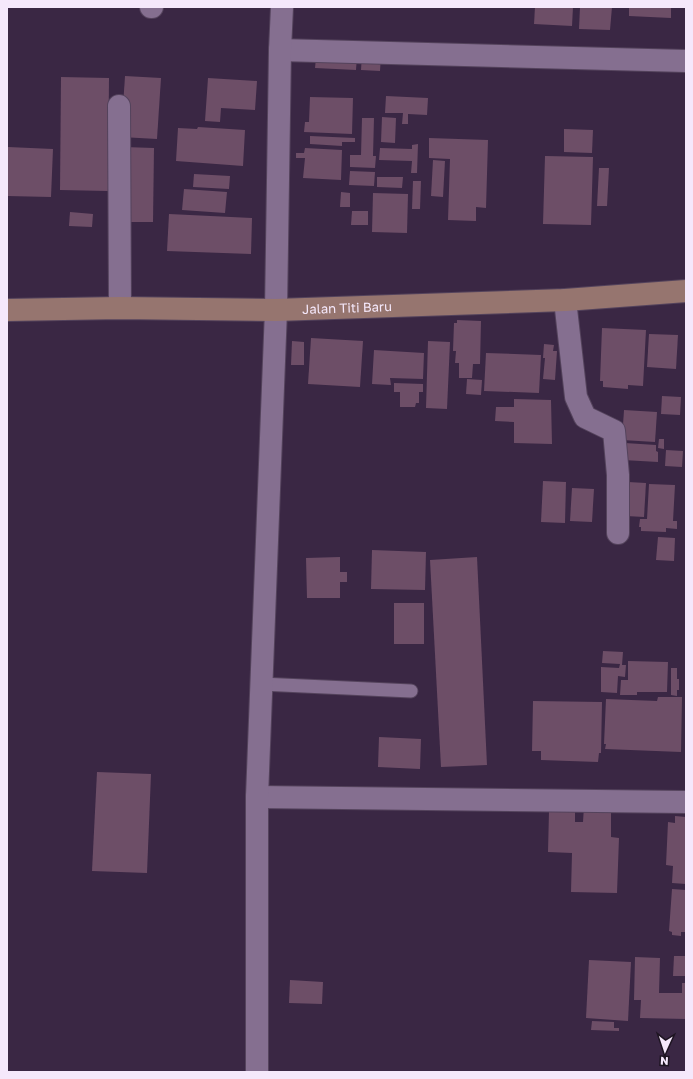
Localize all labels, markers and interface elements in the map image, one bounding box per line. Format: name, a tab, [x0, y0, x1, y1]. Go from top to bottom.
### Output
street label: Jalan Titi Baru	[302, 298, 392, 317]
north arrow	[645, 1031, 685, 1071]
text: N	[660, 1055, 669, 1068]

